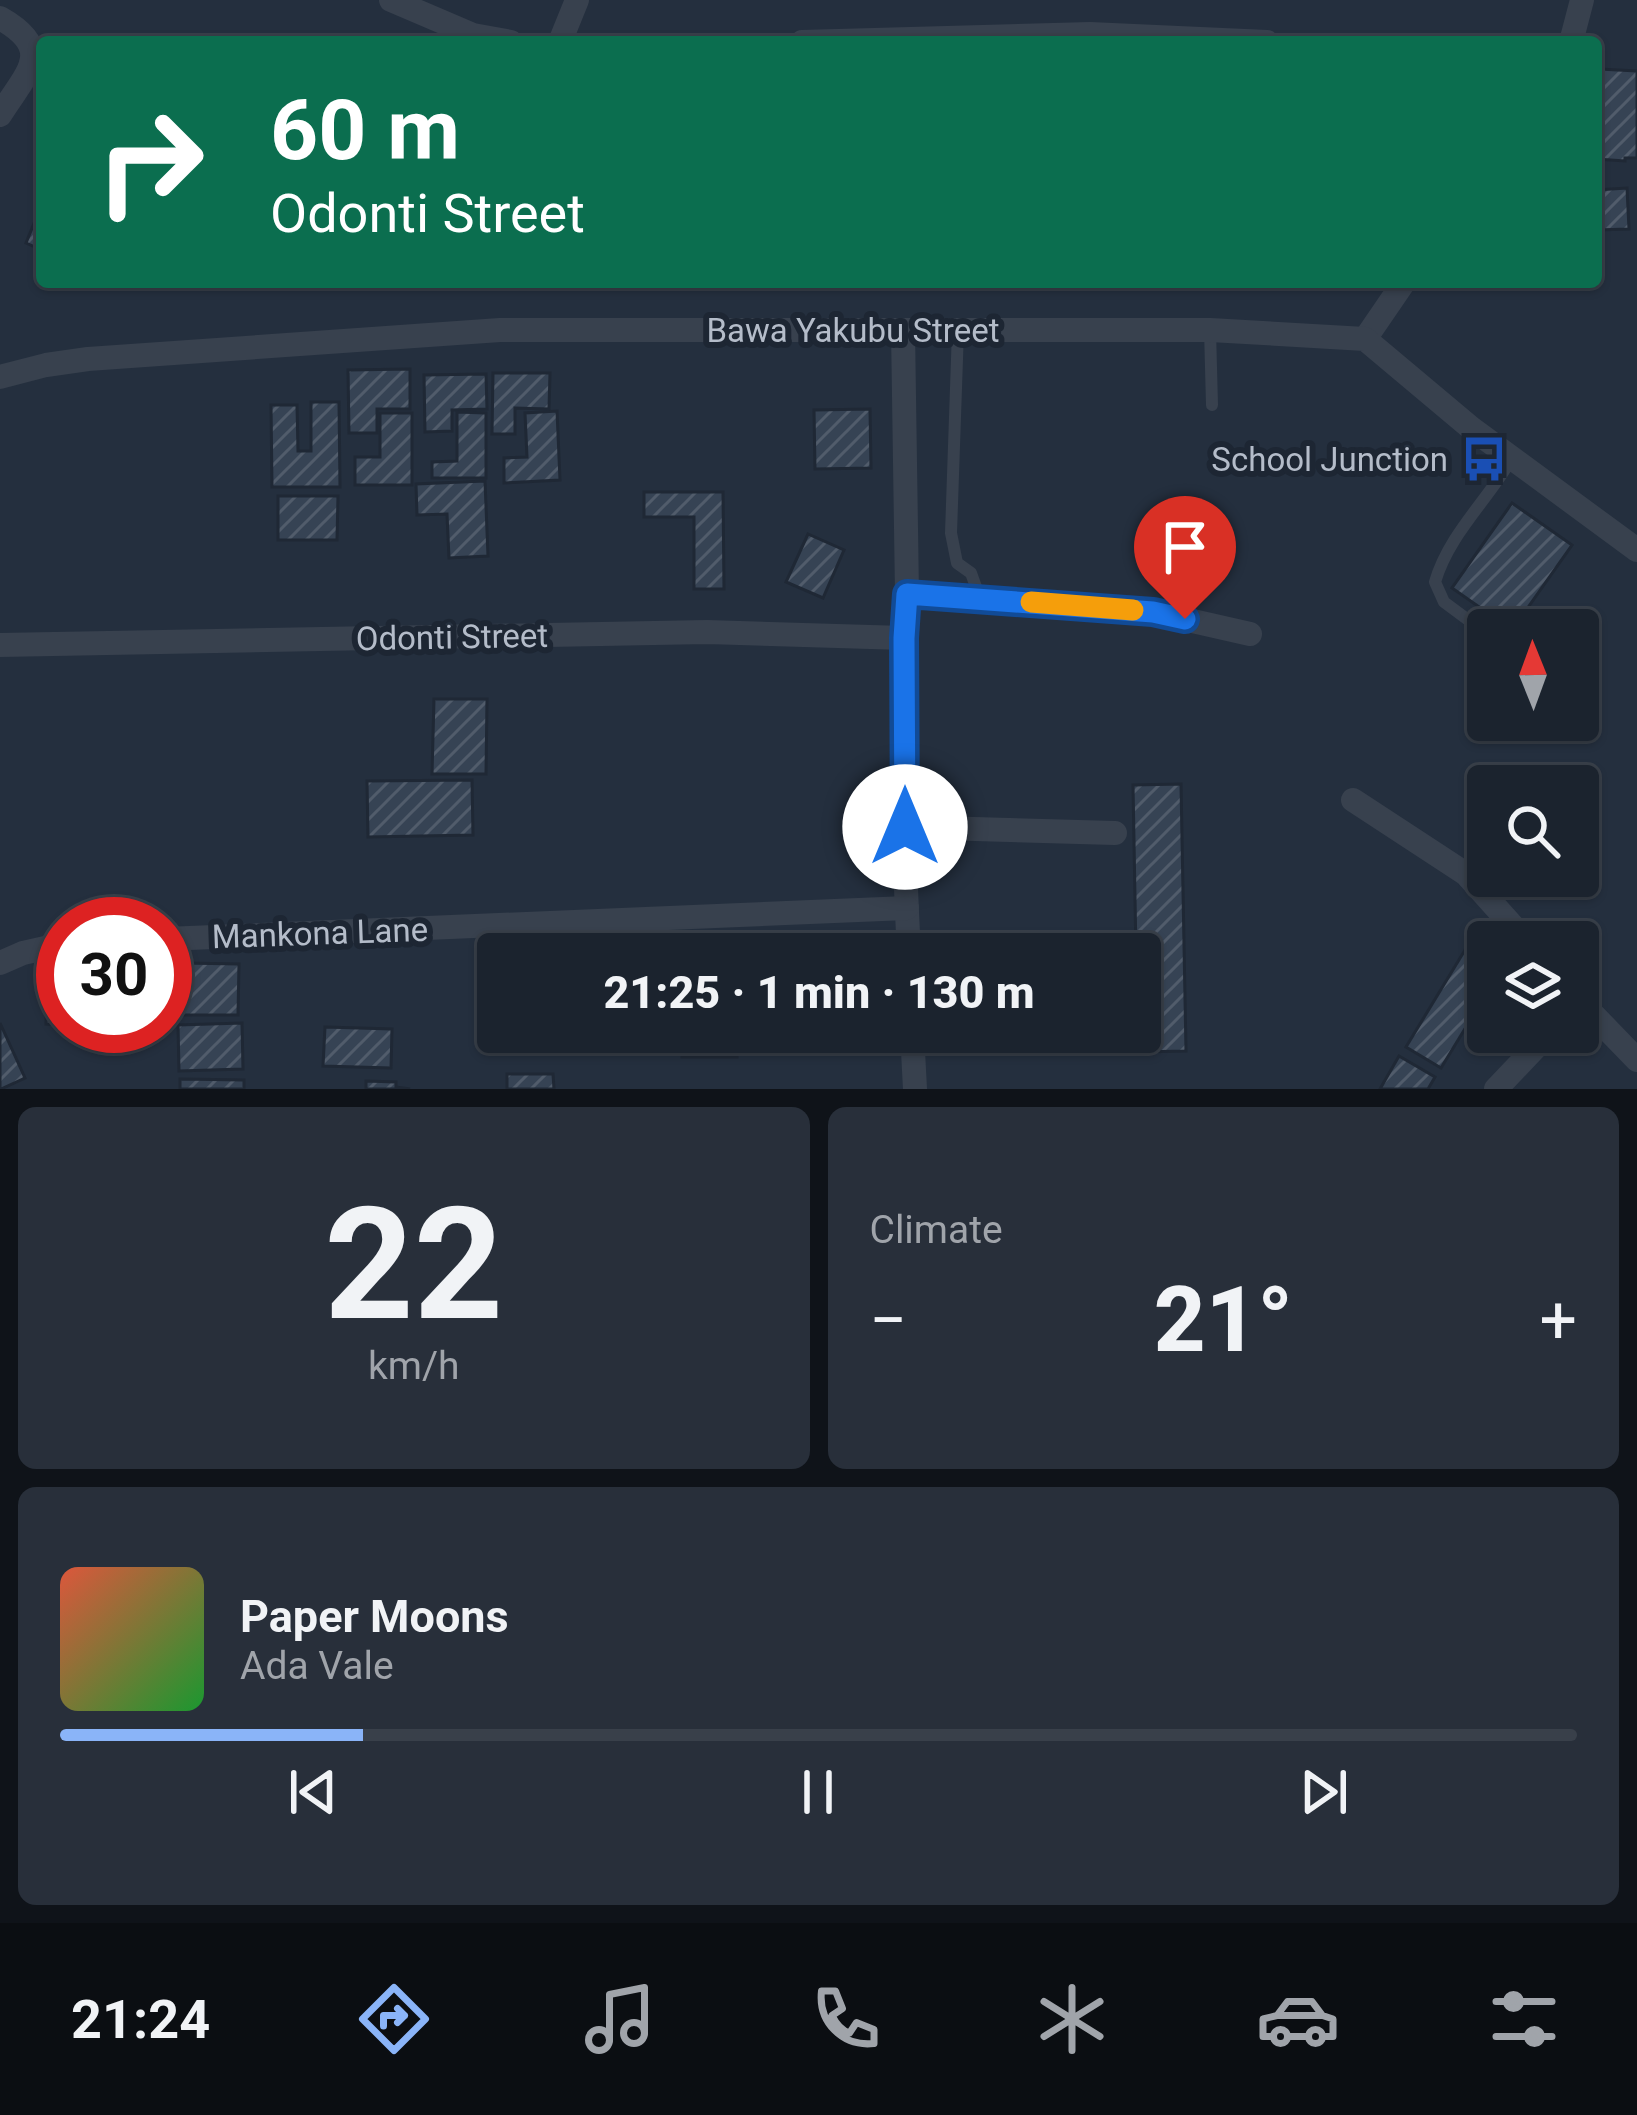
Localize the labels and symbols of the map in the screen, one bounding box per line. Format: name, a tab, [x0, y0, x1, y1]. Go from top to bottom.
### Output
street label: Bawa Yakubu Street	[707, 311, 999, 350]
bus stop icon: School Junction	[1459, 434, 1509, 484]
place label: School Junction	[1211, 440, 1448, 479]
pin	[1134, 496, 1236, 619]
north arrow	[1467, 609, 1599, 741]
street label: Odonti Street	[355, 616, 549, 658]
position arrow	[842, 764, 968, 890]
speed limit sign: 30	[36, 897, 192, 1053]
street label: Mankona Lane	[211, 910, 429, 956]

